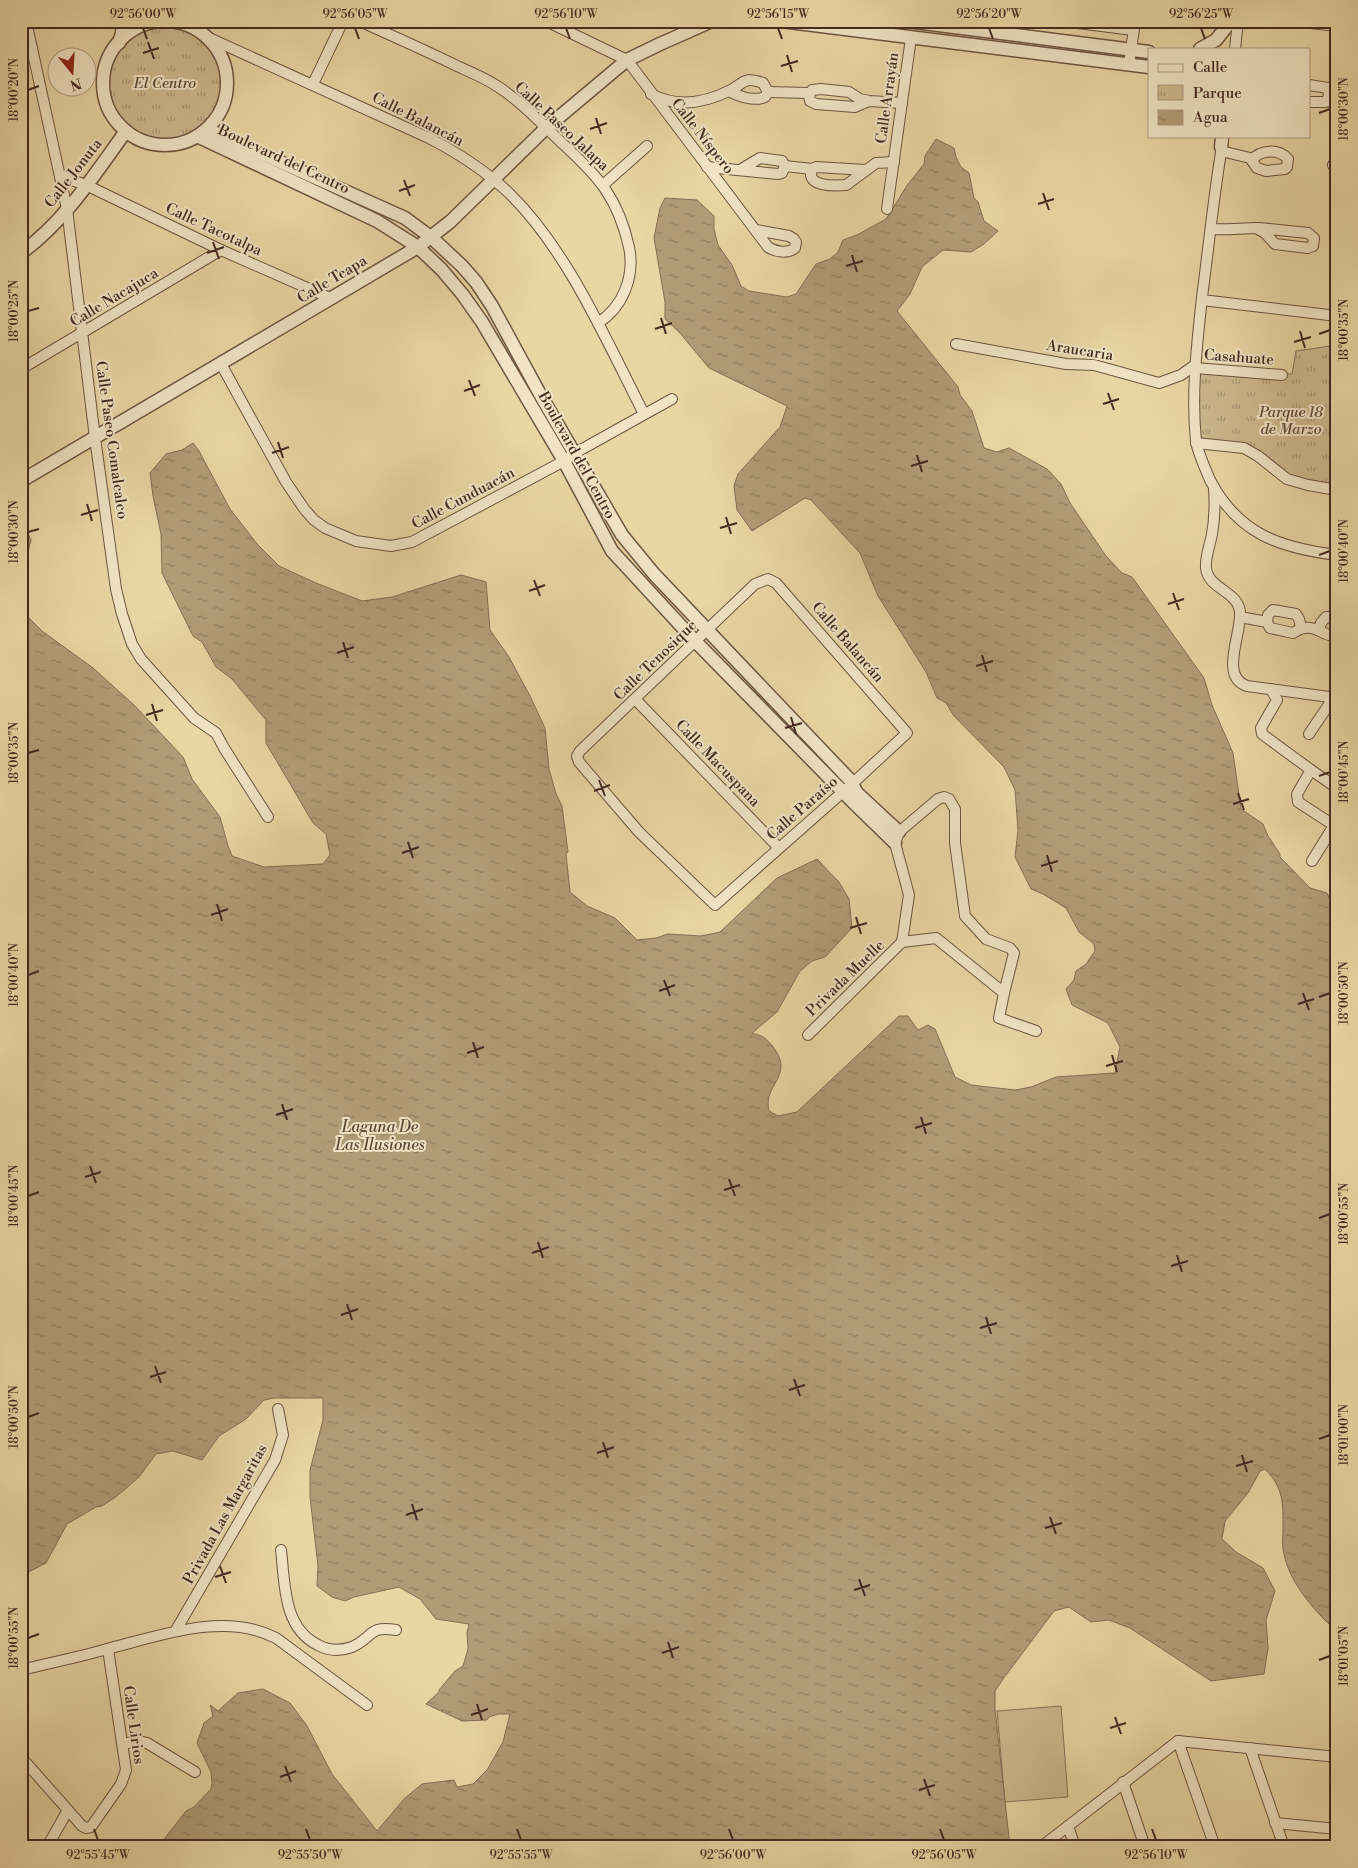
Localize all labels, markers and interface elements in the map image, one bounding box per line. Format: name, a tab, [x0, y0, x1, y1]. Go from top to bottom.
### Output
text: 92°56'00"W	[110, 7, 177, 22]
text: 92°56'05"W	[322, 7, 389, 22]
text: 92°56'10"W	[534, 7, 599, 22]
text: 92°56'15"W	[747, 7, 810, 22]
text: 92°56'20"W	[956, 7, 1023, 22]
text: 92°56'25"W	[1169, 7, 1234, 22]
north arrow	[48, 48, 98, 98]
legend	[1148, 48, 1310, 138]
street label: Calle Arrayán	[872, 51, 903, 145]
text: 18°00'20"N	[7, 58, 22, 122]
text: Calle	[1193, 58, 1227, 77]
text: N	[68, 73, 84, 94]
park label: El Centro	[133, 74, 196, 93]
text: 18°00'30"N	[1337, 77, 1352, 141]
street label: Calle Paseo Jalapa	[510, 78, 613, 175]
text: Parque	[1193, 84, 1242, 103]
street label: Calle Balancán	[369, 88, 467, 151]
street label: Calle Níspero	[667, 95, 738, 178]
text: Agua	[1192, 108, 1228, 127]
street label: Boulevard del Centro	[214, 120, 353, 198]
street label: Calle Jonuta	[40, 134, 107, 212]
street label: Calle Tacotalpa	[162, 199, 265, 260]
street label: Calle Teapa	[294, 251, 371, 308]
street label: Calle Nacajuca	[67, 263, 162, 331]
text: 18°00'25"N	[7, 280, 22, 342]
text: 18°00'35"N	[1337, 299, 1352, 361]
street label: Araucaria	[1044, 336, 1115, 365]
street label: Casahuate	[1203, 346, 1274, 369]
street label: Calle Paseo Comalcalco	[91, 360, 132, 520]
street label: Boulevard del Centro	[533, 387, 620, 522]
park label: Parque 18 de Marzo	[1258, 403, 1324, 439]
street label: Calle Cunduacán	[408, 463, 518, 534]
text: 18°00'30"N	[7, 500, 22, 564]
text: 18°00'40"N	[1337, 519, 1352, 583]
street label: Calle Balancán	[807, 598, 888, 687]
street label: Calle Tenosique	[610, 616, 701, 705]
street label: Calle Macuspana	[671, 716, 764, 811]
text: 18°00'35"N	[7, 722, 22, 784]
text: 18°00'45"N	[1337, 741, 1352, 803]
street label: Calle Paraíso	[763, 772, 842, 845]
street label: Privada Muelle	[802, 936, 889, 1021]
text: 18°00'40"N	[7, 943, 22, 1007]
text: 18°00'50"N	[1337, 961, 1352, 1025]
water label: Laguna De Las Ilusiones	[334, 1117, 425, 1155]
text: 18°00'45"N	[7, 1165, 22, 1227]
text: 18°00'55"N	[1337, 1183, 1352, 1245]
text: 18°00'50"N	[7, 1385, 22, 1449]
text: 18°01'00"N	[1337, 1404, 1352, 1466]
street label: Privada Las Margaritas	[179, 1441, 272, 1588]
text: 18°00'55"N	[7, 1607, 22, 1669]
text: 18°01'05"N	[1337, 1626, 1352, 1686]
street label: Calle Lirios	[119, 1685, 148, 1766]
text: 92°55'45"W	[66, 1848, 131, 1863]
text: 92°55'50"W	[278, 1848, 343, 1863]
text: 92°55'55"W	[489, 1848, 554, 1863]
text: 92°56'00"W	[700, 1848, 767, 1863]
text: 92°56'05"W	[911, 1848, 978, 1863]
text: 92°56'10"W	[1124, 1848, 1189, 1863]

